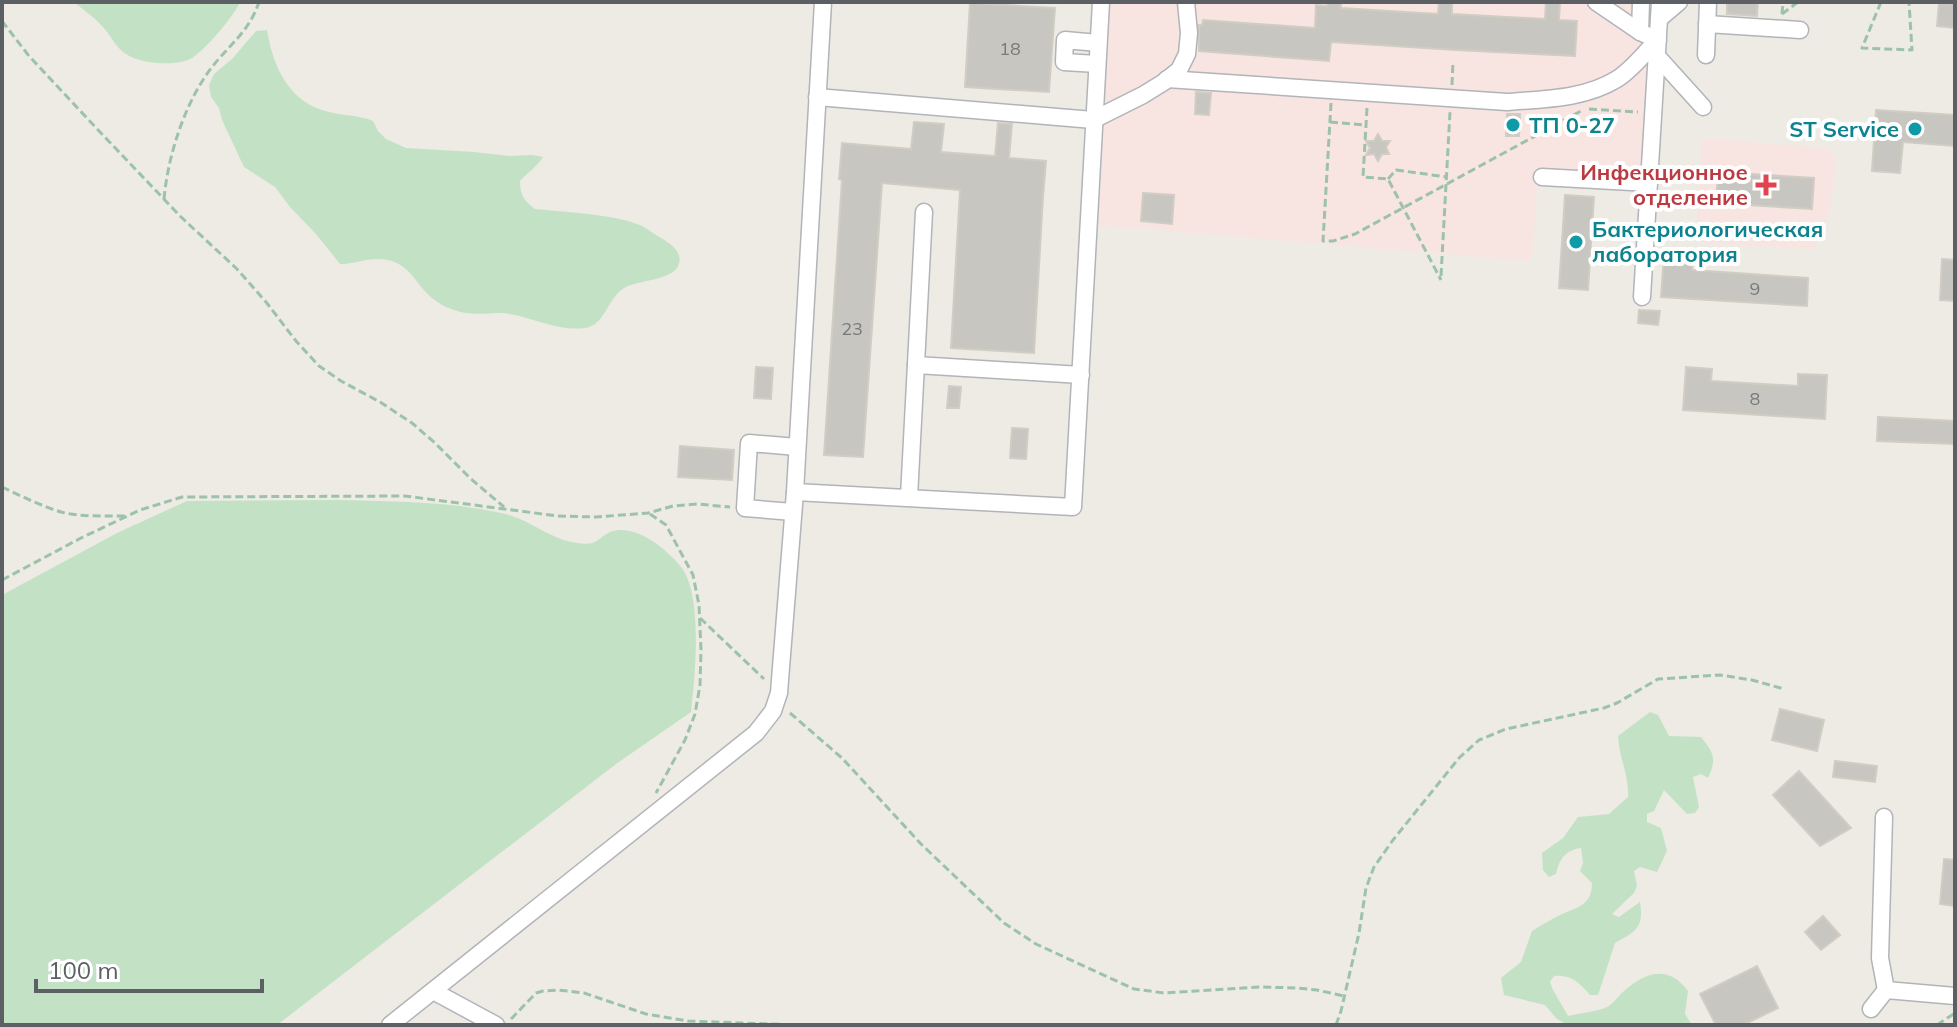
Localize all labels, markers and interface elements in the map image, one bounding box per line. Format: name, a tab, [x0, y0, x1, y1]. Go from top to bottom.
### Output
house number: 18	[999, 37, 1021, 60]
place label: ТП 0-27	[1529, 111, 1615, 139]
place label: ST Service	[1789, 115, 1899, 143]
marker: ТП 0-27	[1504, 116, 1522, 134]
marker: ST Service	[1906, 120, 1924, 138]
place label: Инфекционное отделение	[1580, 158, 1748, 211]
marker: Инфекционное отделение	[1755, 174, 1777, 196]
place label: Бактериологическая лаборатория	[1592, 215, 1823, 268]
marker: Бактериологическая лаборатория	[1567, 233, 1585, 251]
house number: 9	[1750, 277, 1760, 300]
house number: 23	[841, 317, 863, 340]
house number: 8	[1750, 387, 1760, 410]
scale bar	[36, 943, 262, 993]
text: 100 m	[48, 955, 119, 985]

